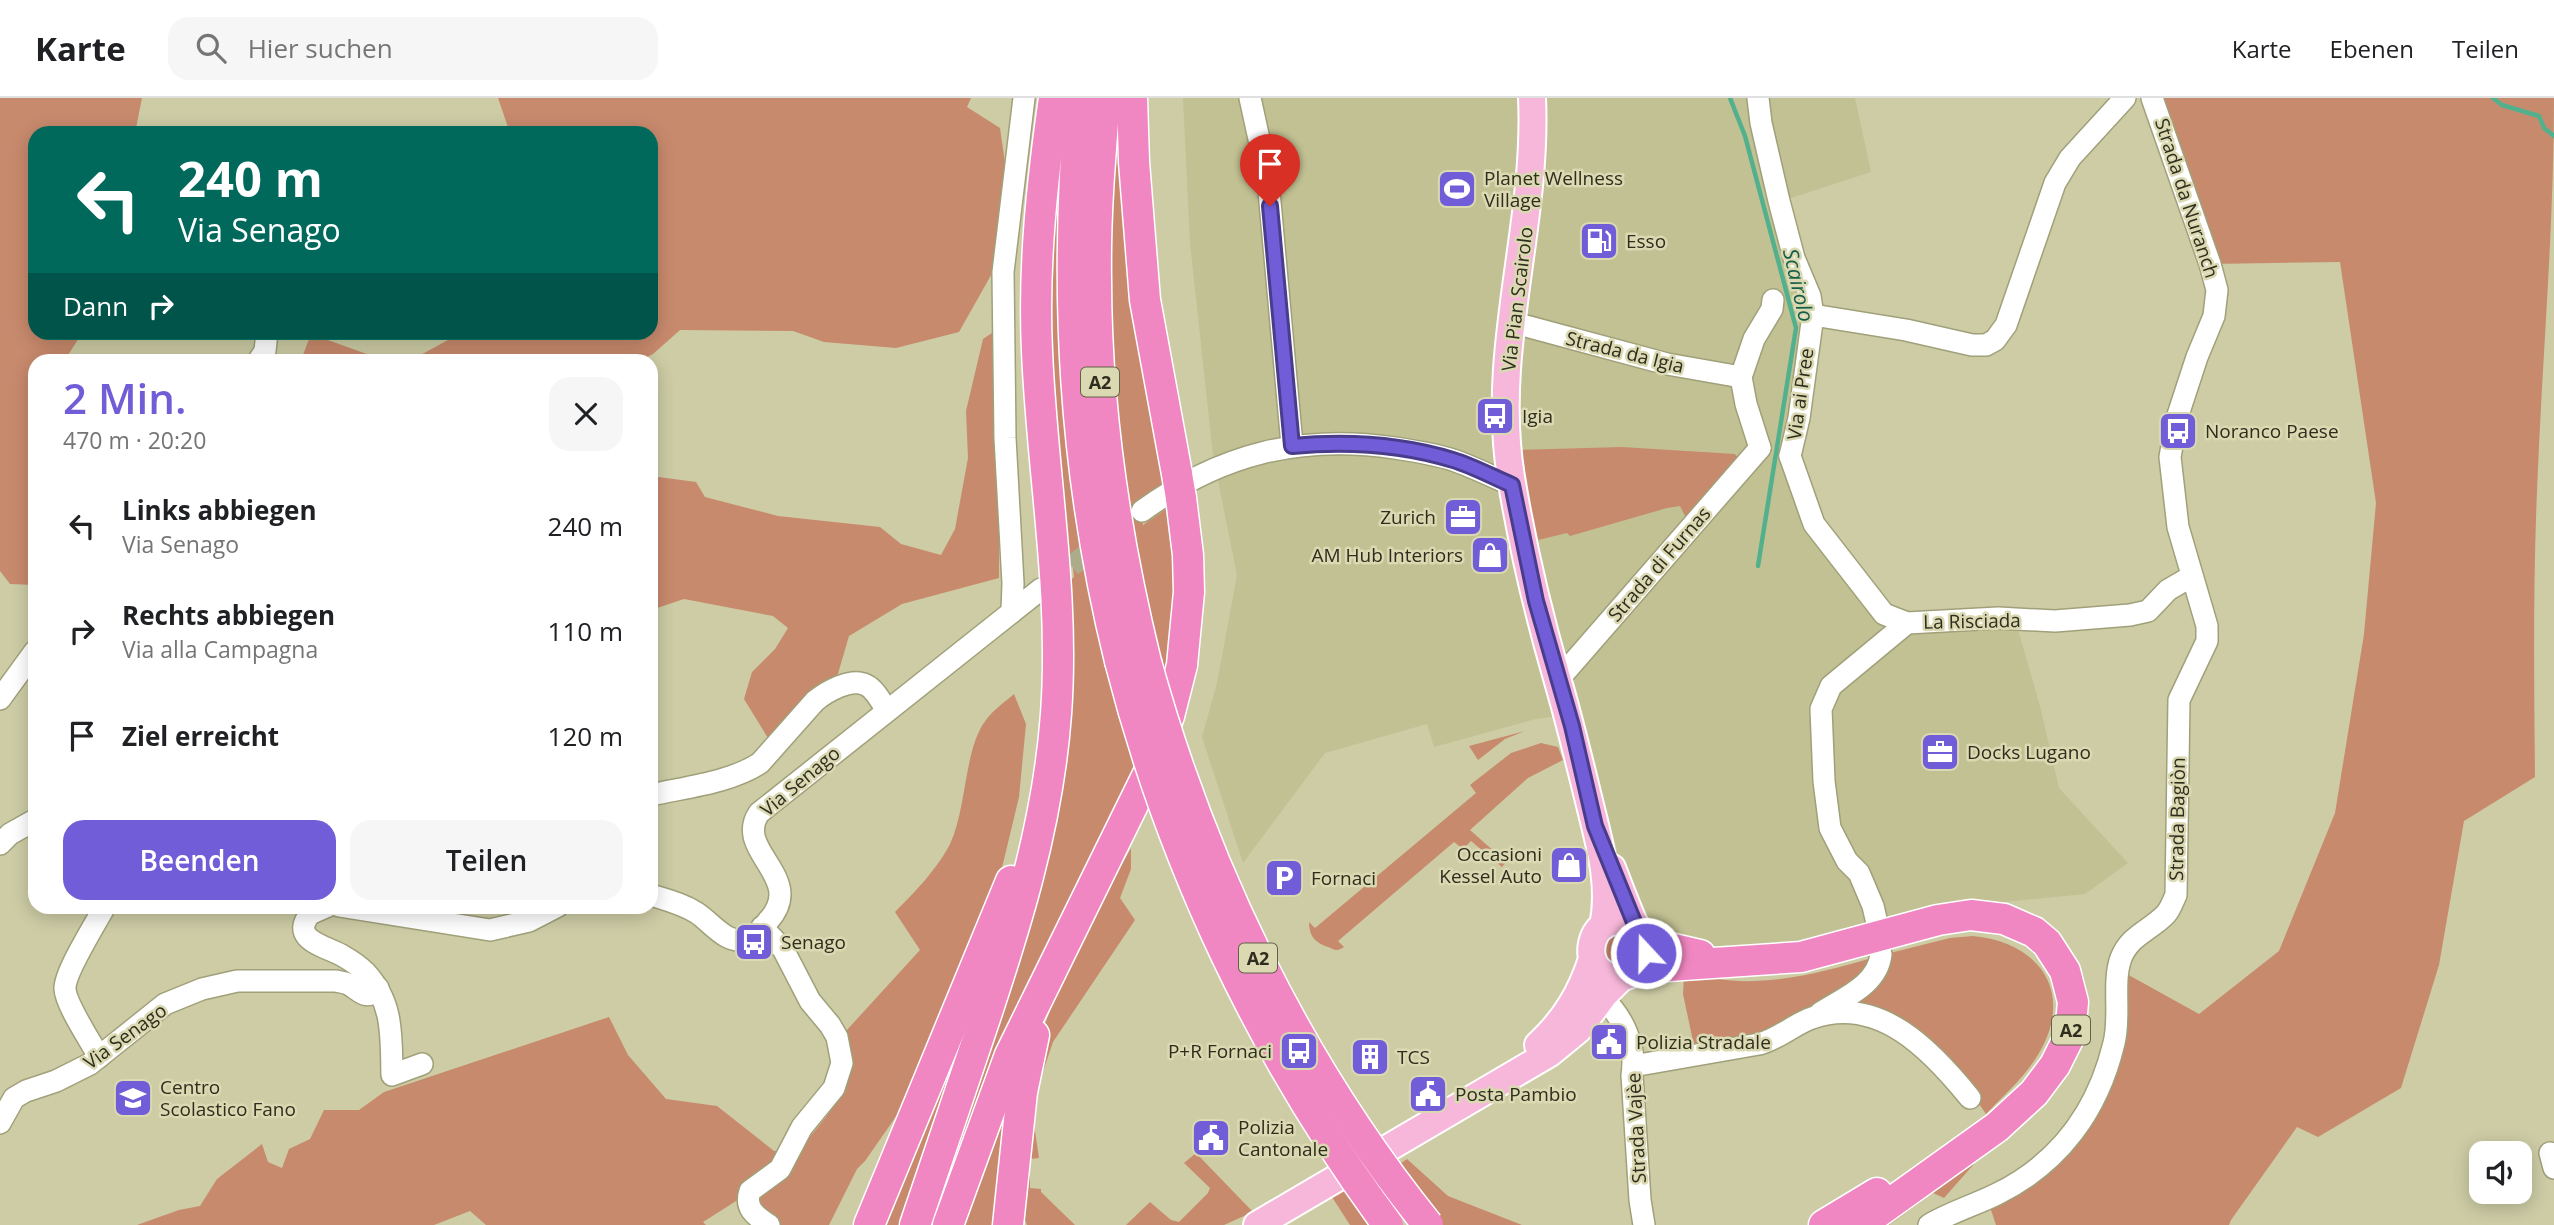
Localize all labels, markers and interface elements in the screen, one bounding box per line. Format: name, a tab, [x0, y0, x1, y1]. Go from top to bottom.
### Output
search box	[168, 17, 658, 80]
text: Karte	[35, 26, 126, 71]
icon: search	[192, 29, 230, 67]
text: Hier suchen	[248, 30, 393, 66]
text: Karte	[2232, 32, 2292, 65]
text: Ebenen	[2330, 32, 2414, 65]
text: Teilen	[2452, 32, 2519, 65]
street label: Strada da Nuranch	[2149, 115, 2225, 281]
pin	[1240, 134, 1300, 206]
text: 240 m	[178, 145, 323, 211]
icon: arrive	[1251, 145, 1289, 183]
icon: left	[63, 154, 154, 245]
place label: Planet Wellness Village	[1484, 165, 1623, 213]
sports icon: Planet Wellness Village	[1436, 168, 1478, 210]
text: Via Senago	[178, 208, 341, 251]
fuel station icon: Esso	[1578, 220, 1620, 262]
street label: Via Pian Scairolo	[1495, 225, 1539, 373]
place label: Esso	[1626, 228, 1666, 254]
water label: Scairolo	[1777, 246, 1821, 324]
icon: right	[142, 287, 180, 325]
text: Dann	[63, 288, 128, 324]
street label: Strada da Igia	[1563, 325, 1687, 379]
street label: Via ai Pree	[1781, 346, 1819, 442]
road number: A2	[1081, 368, 1119, 396]
text: 2 Min.	[63, 369, 187, 426]
button: close	[549, 377, 623, 451]
bus stop icon: Igia	[1474, 395, 1516, 437]
place label: Igia	[1522, 403, 1553, 429]
bus stop icon: Noranco Paese	[2157, 410, 2199, 452]
place label: Noranco Paese	[2205, 418, 2339, 444]
text: 470 m · 20:20	[63, 424, 206, 456]
text: Links abbiegen	[122, 492, 317, 528]
office icon: Zurich	[1442, 496, 1484, 538]
street label: Strada di Furnas	[1602, 501, 1716, 627]
place label: Zurich	[1380, 504, 1436, 530]
icon: left	[63, 507, 101, 545]
text: 240 m	[548, 508, 623, 544]
text: Via Senago	[122, 528, 239, 560]
shop icon: AM Hub Interiors	[1469, 534, 1511, 576]
place label: AM Hub Interiors	[1312, 542, 1463, 568]
text: Rechts abbiegen	[122, 597, 335, 633]
street label: La Risciada	[1923, 607, 2021, 635]
icon: right	[63, 612, 101, 650]
text: 110 m	[548, 613, 623, 649]
text: Via alla Campagna	[122, 633, 318, 665]
icon: arrive	[63, 717, 101, 755]
text: Ziel erreicht	[122, 718, 279, 754]
text: 120 m	[548, 718, 623, 754]
office icon: Docks Lugano	[1919, 731, 1961, 773]
place label: Docks Lugano	[1967, 739, 2091, 765]
street label: Via Senago	[755, 740, 845, 822]
street label: Strada Bagiòn	[2163, 757, 2191, 881]
button: Beenden	[63, 820, 336, 900]
button: Teilen	[350, 820, 623, 900]
place label: Occasioni Kessel Auto	[1439, 841, 1542, 889]
shop icon: Occasioni Kessel Auto	[1548, 844, 1590, 886]
parking icon: Fornaci	[1263, 857, 1305, 899]
place label: Fornaci	[1311, 865, 1376, 891]
position arrow	[1609, 916, 1683, 990]
bus stop icon: Senago	[733, 921, 775, 963]
place label: Senago	[781, 929, 846, 955]
road number: A2	[1239, 944, 1277, 972]
street label: Via Senago	[78, 997, 172, 1075]
road number: A2	[2052, 1015, 2090, 1044]
public building icon: Polizia Stradale	[1588, 1021, 1630, 1063]
place label: Polizia Stradale	[1636, 1029, 1771, 1055]
bus stop icon: P+R Fornaci	[1278, 1030, 1320, 1072]
building icon: TCS	[1349, 1036, 1391, 1078]
place label: P+R Fornaci	[1168, 1038, 1272, 1064]
place label: TCS	[1397, 1044, 1430, 1070]
street label: Strada Vajèe	[1620, 1072, 1652, 1184]
public building icon: Posta Pambio	[1407, 1073, 1449, 1115]
place label: Centro Scolastico Fano	[160, 1074, 296, 1122]
school or university icon: Centro Scolastico Fano	[112, 1077, 154, 1119]
place label: Posta Pambio	[1455, 1081, 1577, 1107]
place label: Polizia Cantonale	[1238, 1114, 1328, 1162]
public building icon: Polizia Cantonale	[1190, 1117, 1232, 1159]
map controls	[2469, 1141, 2532, 1204]
button: sound	[2469, 1141, 2532, 1204]

